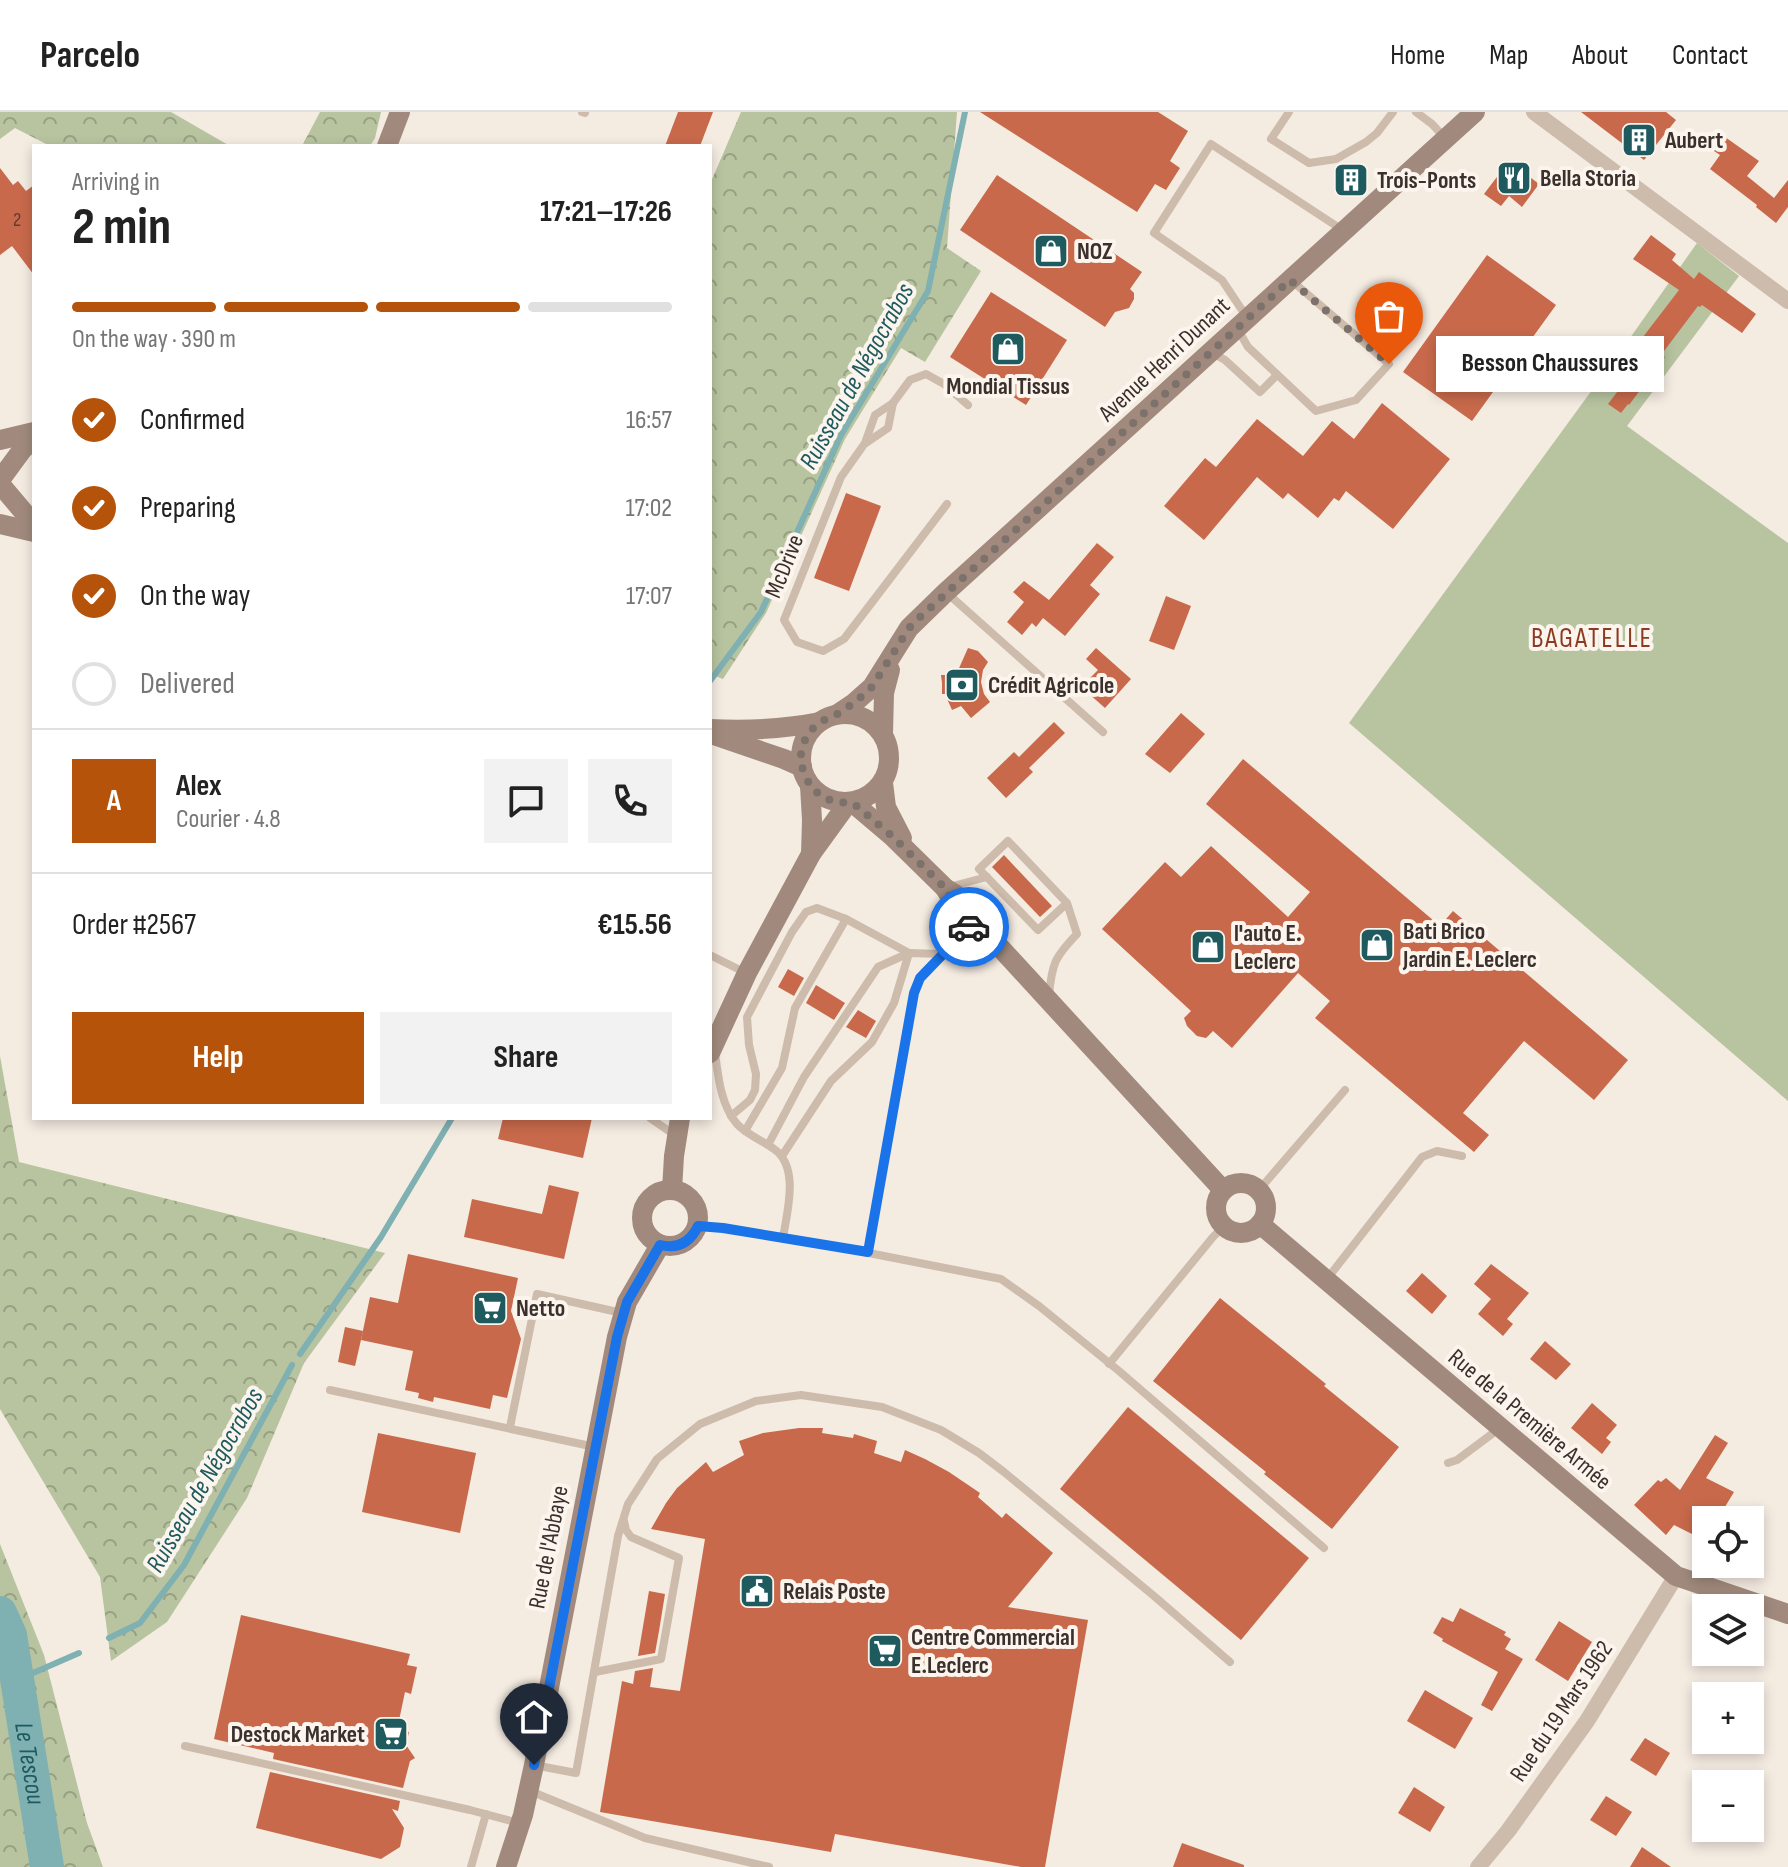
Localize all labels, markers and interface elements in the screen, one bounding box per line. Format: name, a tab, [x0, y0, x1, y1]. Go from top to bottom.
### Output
text: Parcelo	[40, 33, 140, 78]
text: Home	[1390, 39, 1445, 72]
text: Map	[1489, 39, 1528, 72]
text: About	[1572, 39, 1628, 72]
text: Contact	[1672, 39, 1748, 72]
building icon: Aubert	[1620, 121, 1658, 159]
place label: Aubert	[1664, 126, 1723, 155]
restaurant icon: Bella Storia	[1495, 159, 1533, 197]
building icon: Trois-Ponts	[1332, 161, 1370, 199]
place label: Bella Storia	[1540, 164, 1636, 193]
place label: Trois-Ponts	[1377, 166, 1476, 195]
text: Arriving in	[72, 167, 160, 198]
text: 17:21–17:26	[540, 194, 672, 230]
text: 2 min	[72, 196, 171, 259]
house number: 2	[13, 208, 21, 232]
shop icon: NOZ	[1032, 232, 1070, 270]
place label: NOZ	[1077, 237, 1113, 266]
water label: Ruisseau de Négocrabos	[793, 278, 921, 475]
pin	[1355, 282, 1423, 364]
street label: Avenue Henri Dunant	[1092, 291, 1236, 428]
icon: bag	[1367, 294, 1411, 338]
text: On the way · 390 m	[72, 324, 236, 355]
shop icon: Mondial Tissus	[989, 330, 1027, 368]
callout: Besson Chaussures	[1437, 336, 1665, 392]
text: Besson Chaussures	[1461, 348, 1639, 379]
place label: Mondial Tissus	[946, 372, 1070, 401]
icon: check	[72, 398, 116, 442]
text: Confirmed	[140, 402, 245, 438]
text: 16:57	[626, 405, 672, 436]
icon: check	[72, 486, 116, 530]
text: Preparing	[140, 490, 236, 526]
text: 17:02	[626, 493, 672, 524]
street label: McDrive	[759, 530, 810, 602]
icon: check	[72, 574, 116, 618]
text: On the way	[140, 578, 250, 614]
text: 17:07	[626, 581, 672, 612]
district label: BAGATELLE	[1531, 622, 1653, 655]
text: Delivered	[140, 666, 235, 702]
bank icon: Crédit Agricole	[943, 666, 981, 704]
place label: Crédit Agricole	[988, 671, 1114, 700]
button: chat	[484, 759, 568, 843]
button: phone	[588, 759, 672, 843]
text: Alex	[176, 768, 222, 804]
text: A	[107, 783, 121, 819]
text: Courier · 4.8	[176, 804, 281, 835]
courier	[929, 887, 1009, 967]
icon: car	[947, 905, 991, 949]
text: Order #2567	[72, 907, 196, 943]
text: €15.56	[597, 907, 672, 943]
place label: Bati Brico Jardin E. Leclerc	[1402, 917, 1537, 974]
place label: l'auto E. Leclerc	[1234, 919, 1301, 976]
shop icon: Bati Brico Jardin E. Leclerc	[1358, 926, 1396, 964]
shop icon: l'auto E. Leclerc	[1189, 928, 1227, 966]
button: Help	[72, 1012, 364, 1104]
button: Share	[380, 1012, 672, 1104]
supermarket icon: Netto	[471, 1289, 509, 1327]
place label: Netto	[516, 1294, 565, 1323]
street label: Rue de la Première Armée	[1442, 1343, 1617, 1496]
water label: Ruisseau de Négocrabos	[140, 1383, 271, 1578]
street label: Rue de l'Abbaye	[522, 1483, 575, 1611]
map controls	[1692, 1506, 1764, 1842]
button: locate	[1692, 1506, 1764, 1578]
public building icon: Relais Poste	[738, 1572, 776, 1610]
place label: Relais Poste	[783, 1577, 886, 1606]
button: layers	[1692, 1594, 1764, 1666]
place label: Centre Commercial E.Leclerc	[911, 1623, 1075, 1680]
supermarket icon: Centre Commercial E.Leclerc	[866, 1632, 904, 1670]
street label: Rue du 19 Mars 1962	[1504, 1635, 1619, 1787]
button: +	[1692, 1682, 1764, 1754]
pin	[500, 1683, 568, 1765]
icon: home	[512, 1695, 556, 1739]
supermarket icon: Destock Market	[372, 1715, 410, 1753]
water label: Le Tescou	[7, 1720, 51, 1807]
place label: Destock Market	[231, 1720, 365, 1749]
button: −	[1692, 1770, 1764, 1842]

